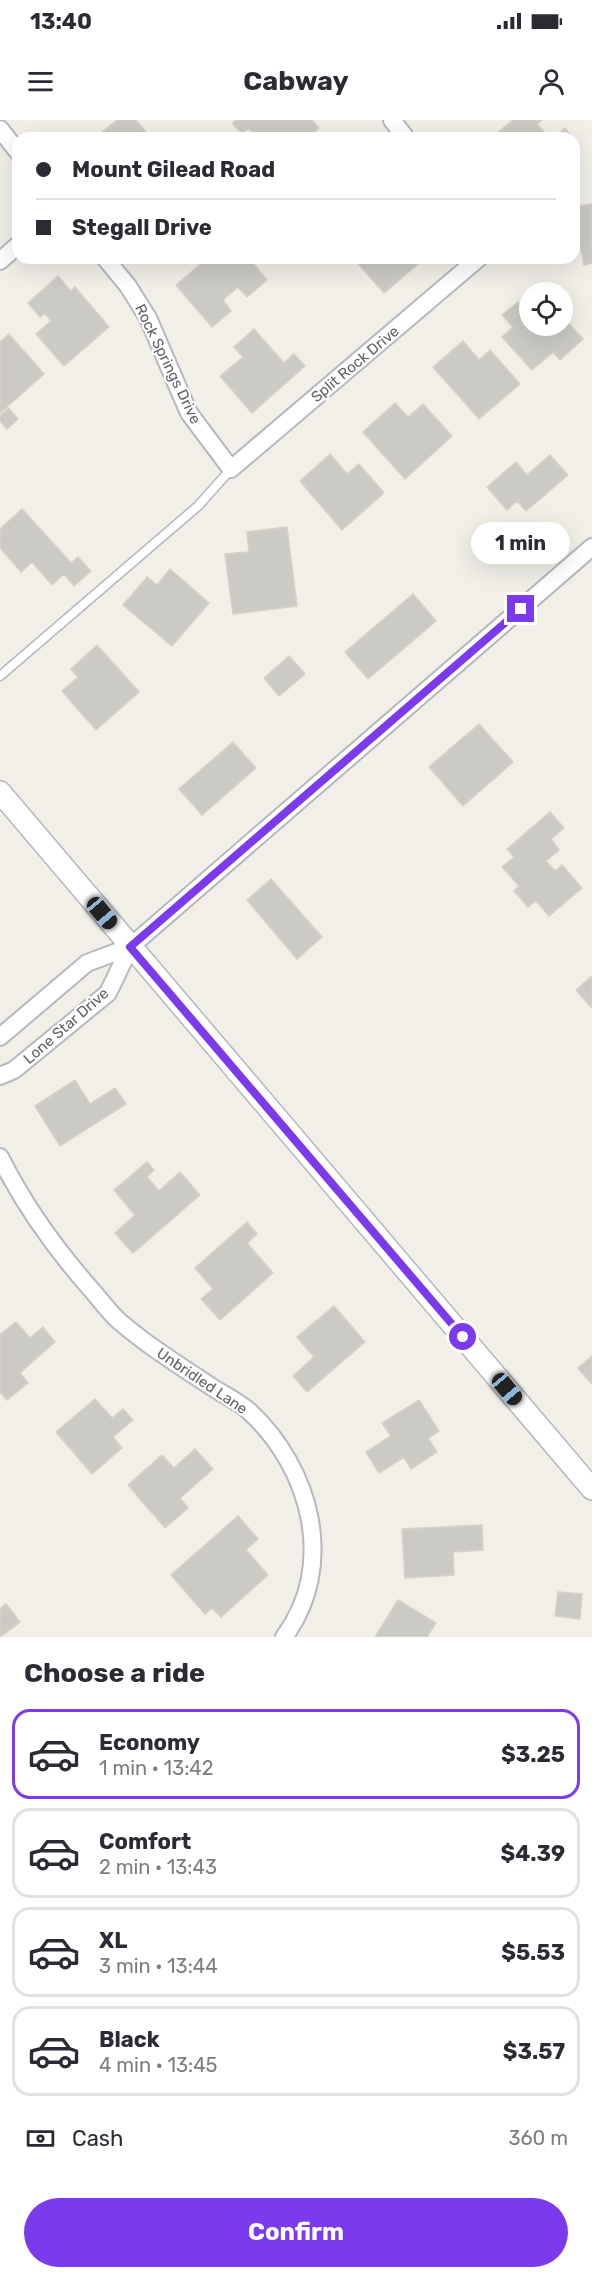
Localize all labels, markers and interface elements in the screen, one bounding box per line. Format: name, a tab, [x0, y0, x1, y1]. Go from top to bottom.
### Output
text: 13:40	[30, 8, 92, 35]
icon: menu	[24, 65, 57, 98]
text: Cabway	[243, 65, 349, 97]
icon: person	[535, 65, 568, 98]
text: Mount Gilead Road	[72, 156, 275, 183]
text: Stegall Drive	[72, 214, 212, 241]
map controls	[519, 282, 573, 336]
button: locate	[519, 282, 573, 336]
street label: Rock Springs Drive	[131, 301, 205, 427]
street label: Split Rock Drive	[307, 322, 403, 406]
callout: 1 min	[472, 522, 570, 564]
text: 1 min	[495, 531, 546, 555]
route end	[507, 595, 534, 622]
car	[84, 893, 120, 933]
street label: Lone Star Drive	[20, 984, 112, 1068]
route start	[449, 1323, 476, 1350]
street label: Unbridled Lane	[153, 1344, 251, 1418]
car	[489, 1369, 525, 1409]
text: Choose a ride	[24, 1657, 205, 1689]
icon: car	[27, 1727, 81, 1781]
text: Economy	[99, 1729, 200, 1756]
text: $3.25	[501, 1741, 565, 1768]
text: 1 min · 13:42	[99, 1756, 213, 1780]
icon: car	[27, 1826, 81, 1880]
text: Comfort	[99, 1828, 191, 1855]
text: $4.39	[501, 1840, 565, 1867]
text: 2 min · 13:43	[99, 1855, 217, 1879]
icon: car	[27, 1925, 81, 1979]
text: XL	[99, 1927, 127, 1954]
text: $5.53	[501, 1939, 565, 1966]
text: 3 min · 13:44	[99, 1954, 218, 1978]
icon: car	[27, 2024, 81, 2078]
text: Black	[99, 2026, 160, 2053]
text: $3.57	[503, 2038, 565, 2065]
text: 4 min · 13:45	[99, 2053, 217, 2077]
icon: cash	[24, 2122, 57, 2155]
text: Cash	[72, 2125, 123, 2152]
text: 360 m	[509, 2126, 568, 2150]
button: Confirm	[24, 2198, 568, 2267]

